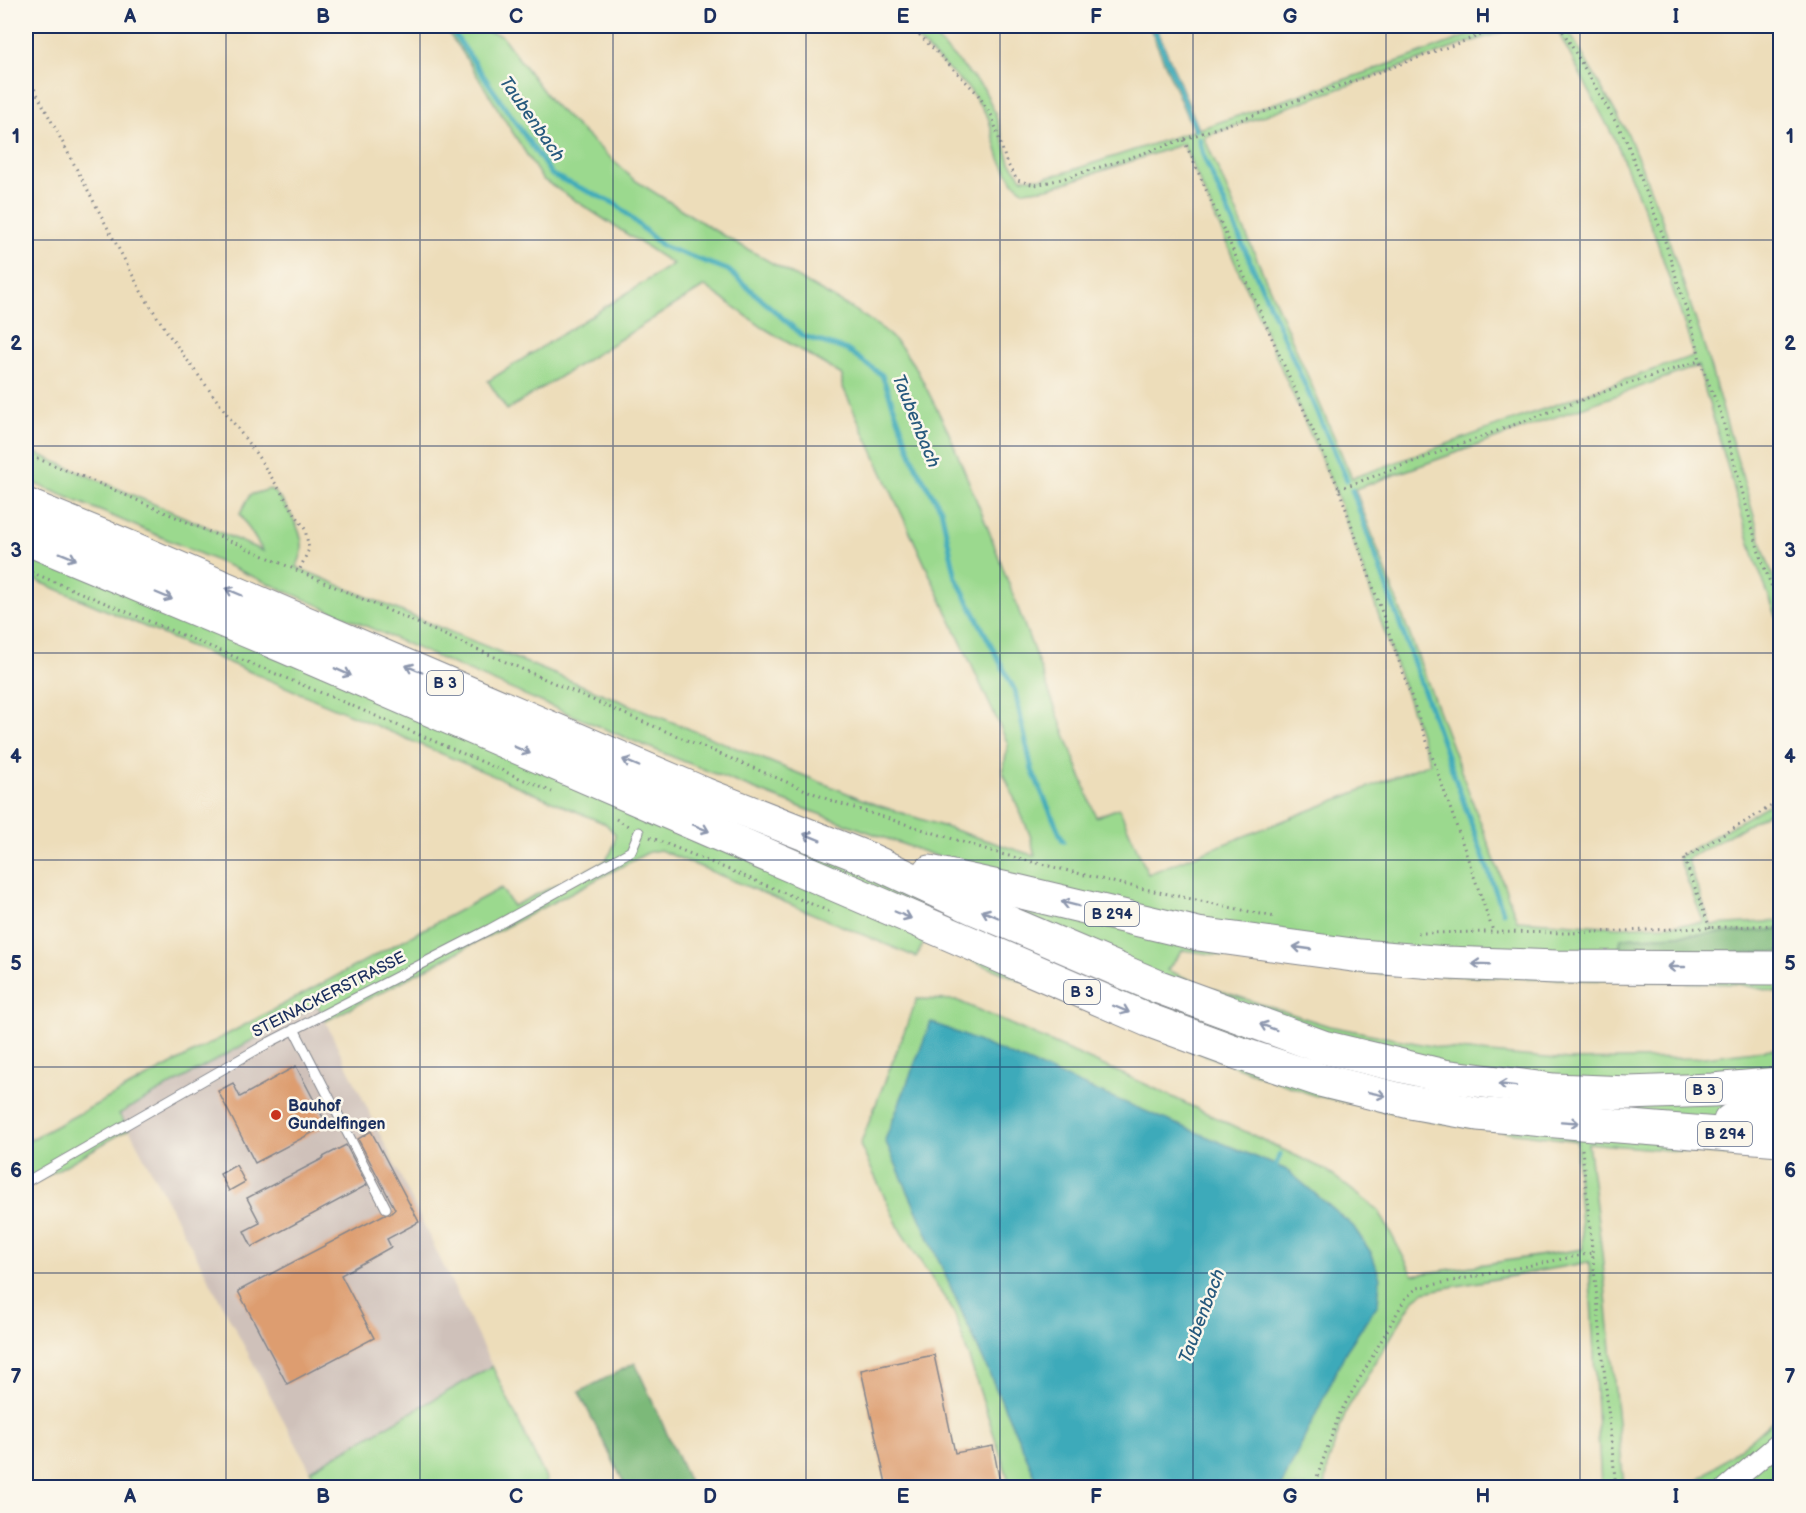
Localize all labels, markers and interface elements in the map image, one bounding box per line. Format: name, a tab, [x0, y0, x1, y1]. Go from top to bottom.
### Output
text: A	[123, 5, 137, 29]
text: B	[316, 5, 330, 29]
text: C	[509, 5, 523, 29]
text: D	[703, 5, 717, 29]
text: E	[897, 5, 910, 29]
text: F	[1090, 5, 1102, 29]
text: G	[1283, 5, 1298, 29]
text: H	[1476, 5, 1490, 29]
text: I	[1673, 5, 1679, 29]
water label: Taubenbach	[495, 72, 569, 166]
text: 1	[12, 125, 20, 149]
text: 1	[1786, 125, 1794, 149]
text: 2	[10, 332, 22, 356]
text: 2	[1784, 332, 1796, 356]
water label: Taubenbach	[888, 371, 944, 471]
text: 3	[10, 539, 22, 563]
text: 3	[1784, 539, 1796, 563]
one-way arrow	[58, 551, 76, 562]
one-way arrow	[226, 586, 244, 597]
one-way arrow	[154, 591, 172, 602]
one-way arrow	[405, 663, 423, 674]
one-way arrow	[333, 667, 351, 679]
road number: B 3	[427, 671, 463, 695]
text: 4	[10, 745, 22, 769]
one-way arrow	[512, 745, 530, 756]
text: 4	[1784, 745, 1796, 769]
one-way arrow	[623, 757, 641, 768]
one-way arrow	[691, 823, 709, 834]
one-way arrow	[803, 831, 821, 842]
one-way arrow	[1060, 897, 1079, 909]
road number: B 294	[1085, 902, 1139, 926]
one-way arrow	[981, 908, 1000, 919]
one-way arrow	[894, 910, 912, 921]
one-way arrow	[1293, 943, 1312, 954]
street label: STEINACKERSTRASSE	[249, 948, 409, 1042]
text: 5	[10, 952, 22, 976]
text: 5	[1784, 952, 1796, 976]
one-way arrow	[1472, 958, 1492, 970]
one-way arrow	[1667, 961, 1687, 973]
road number: B 3	[1064, 980, 1100, 1004]
one-way arrow	[1111, 1004, 1130, 1015]
one-way arrow	[1259, 1021, 1278, 1032]
road number: B 3	[1686, 1078, 1722, 1102]
one-way arrow	[1498, 1079, 1517, 1090]
one-way arrow	[1367, 1089, 1386, 1101]
place label: Bauhof Gundelfingen	[288, 1097, 386, 1134]
marker: Bauhof Gundelfingen	[269, 1108, 283, 1122]
one-way arrow	[1559, 1117, 1579, 1128]
road number: B 294	[1698, 1122, 1752, 1146]
text: 6	[10, 1159, 22, 1183]
text: 6	[1784, 1159, 1796, 1183]
water label: Taubenbach	[1174, 1266, 1230, 1366]
text: 7	[10, 1365, 22, 1389]
text: 7	[1784, 1365, 1796, 1389]
text: A	[123, 1485, 137, 1509]
text: B	[316, 1485, 330, 1509]
text: C	[509, 1485, 523, 1509]
text: D	[703, 1485, 717, 1509]
text: E	[897, 1485, 910, 1509]
text: F	[1090, 1485, 1102, 1509]
text: G	[1283, 1485, 1298, 1509]
text: H	[1476, 1485, 1490, 1509]
text: I	[1673, 1485, 1679, 1509]

